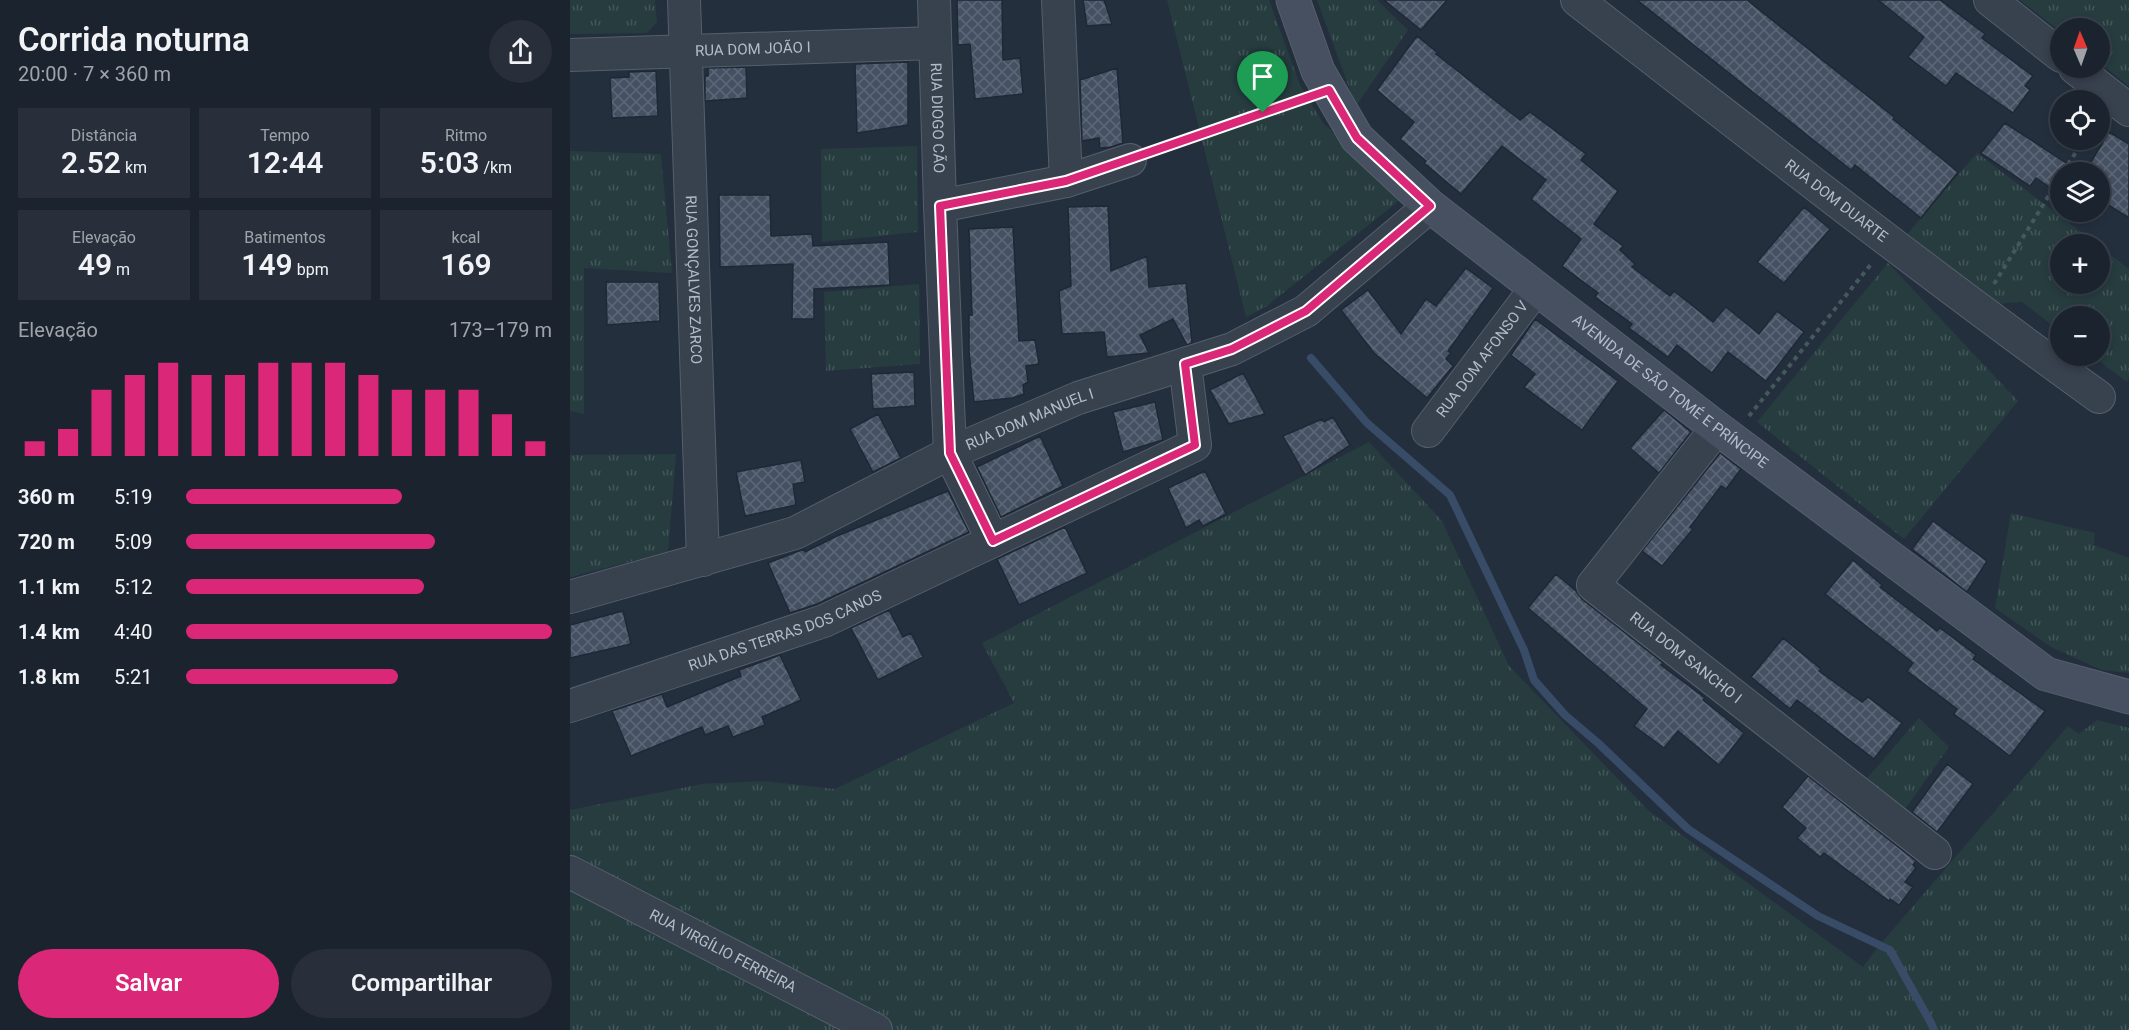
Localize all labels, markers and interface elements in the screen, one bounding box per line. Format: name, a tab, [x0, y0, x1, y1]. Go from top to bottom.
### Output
north arrow	[2050, 18, 2110, 78]
map controls	[2050, 18, 2110, 366]
text: Corrida noturna	[18, 20, 250, 59]
button: share	[489, 20, 552, 83]
street label: RUA DOM JOÃO I	[695, 38, 811, 60]
pin	[1237, 51, 1288, 113]
icon: arrive	[1246, 60, 1279, 93]
text: 20:00 · 7 × 360 m	[18, 62, 171, 86]
street label: RUA DIOGO CÃO	[927, 62, 948, 174]
button: locate	[2050, 90, 2110, 150]
text: Distância	[71, 126, 137, 145]
text: Tempo	[260, 126, 310, 145]
text: Ritmo	[445, 126, 487, 145]
text: 2.52	[61, 145, 121, 180]
text: 12:44	[247, 145, 323, 180]
text: 5:03	[420, 145, 479, 180]
street label: RUA DOM DUARTE	[1781, 156, 1892, 246]
text: km	[121, 158, 147, 177]
text: /km	[479, 158, 512, 177]
button: layers	[2050, 162, 2110, 222]
street label: RUA GONÇALVES ZARCO	[682, 195, 705, 365]
text: Elevação	[72, 228, 136, 247]
text: Batimentos	[244, 228, 326, 247]
text: kcal	[452, 228, 480, 247]
button: +	[2050, 234, 2110, 294]
text: 49	[78, 247, 112, 282]
text: 149	[241, 247, 293, 282]
text: 169	[440, 247, 492, 282]
text: m	[112, 260, 130, 279]
text: bpm	[293, 260, 329, 279]
street label: RUA DOM AFONSO V	[1433, 297, 1532, 421]
button: −	[2050, 306, 2110, 366]
street label: AVENIDA DE SÃO TOMÉ E PRÍNCIPE	[1569, 311, 1772, 472]
text: Elevação	[18, 318, 98, 342]
text: 173–179 m	[449, 318, 552, 342]
street label: RUA DOM MANUEL I	[963, 385, 1096, 454]
text: 360 m	[18, 485, 75, 509]
text: 5:19	[114, 485, 153, 509]
text: 720 m	[18, 530, 75, 554]
text: 5:09	[114, 530, 153, 554]
text: 1.1 km	[18, 575, 80, 599]
text: 5:12	[114, 575, 153, 599]
street label: RUA DAS TERRAS DOS CANOS	[686, 586, 885, 675]
street label: RUA DOM SANCHO I	[1626, 608, 1745, 707]
text: 1.4 km	[18, 620, 80, 644]
text: 4:40	[114, 620, 153, 644]
text: 1.8 km	[18, 665, 80, 689]
text: 5:21	[114, 665, 153, 689]
street label: RUA VIRGÍLIO FERREIRA	[646, 906, 799, 996]
button: Salvar	[18, 949, 279, 1018]
button: Compartilhar	[291, 949, 552, 1018]

